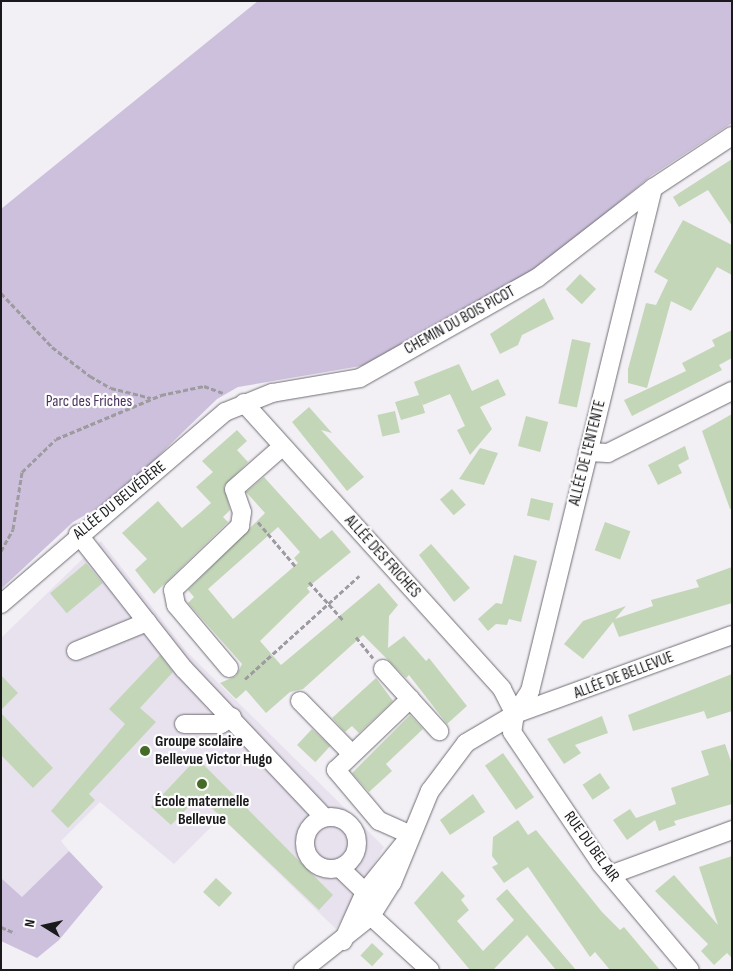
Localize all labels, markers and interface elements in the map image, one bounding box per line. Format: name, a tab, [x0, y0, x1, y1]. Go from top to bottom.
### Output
street label: CHEMIN DU BOIS PICOT	[401, 283, 519, 359]
park label: Parc des Friches	[46, 392, 132, 412]
street label: ALLÉE DE L'ENTENTE	[566, 398, 610, 508]
street label: ALLÉE DU BELVÉDÈRE	[70, 458, 170, 544]
street label: ALLÉE DES FRICHES	[340, 512, 424, 602]
street label: ALLÉE DE BELLEVUE	[571, 648, 677, 704]
place label: Groupe scolaire Bellevue Victor Hugo	[155, 732, 272, 770]
marker: Groupe scolaire Bellevue Victor Hugo	[139, 745, 151, 757]
marker: École maternelle Bellevue	[196, 778, 208, 790]
place label: École maternelle Bellevue	[155, 792, 249, 830]
street label: RUE DU BEL AIR	[559, 808, 623, 886]
north arrow	[20, 901, 70, 951]
text: N	[21, 918, 39, 928]

